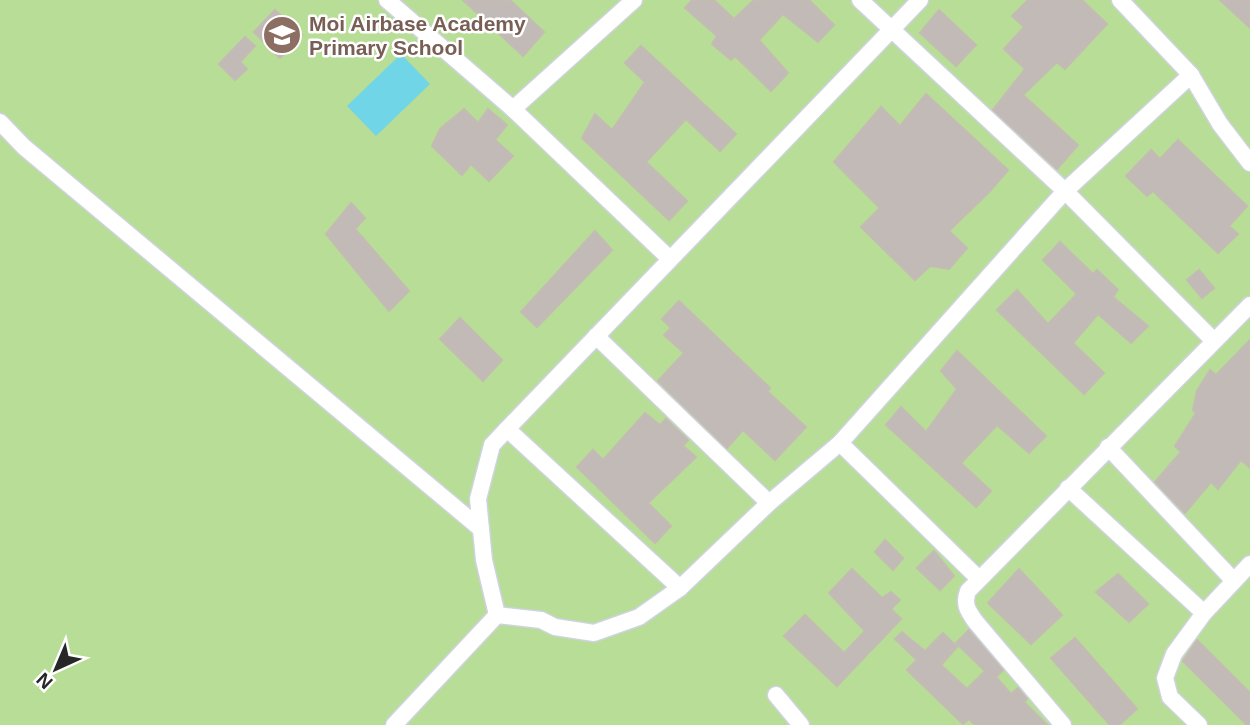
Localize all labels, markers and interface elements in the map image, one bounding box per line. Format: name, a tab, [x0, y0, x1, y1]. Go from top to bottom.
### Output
place label: Moi Airbase Academy Primary School	[309, 12, 526, 59]
school or university icon: Moi Airbase Academy Primary School	[261, 14, 303, 56]
north arrow	[21, 634, 91, 704]
text: N	[32, 669, 57, 693]

